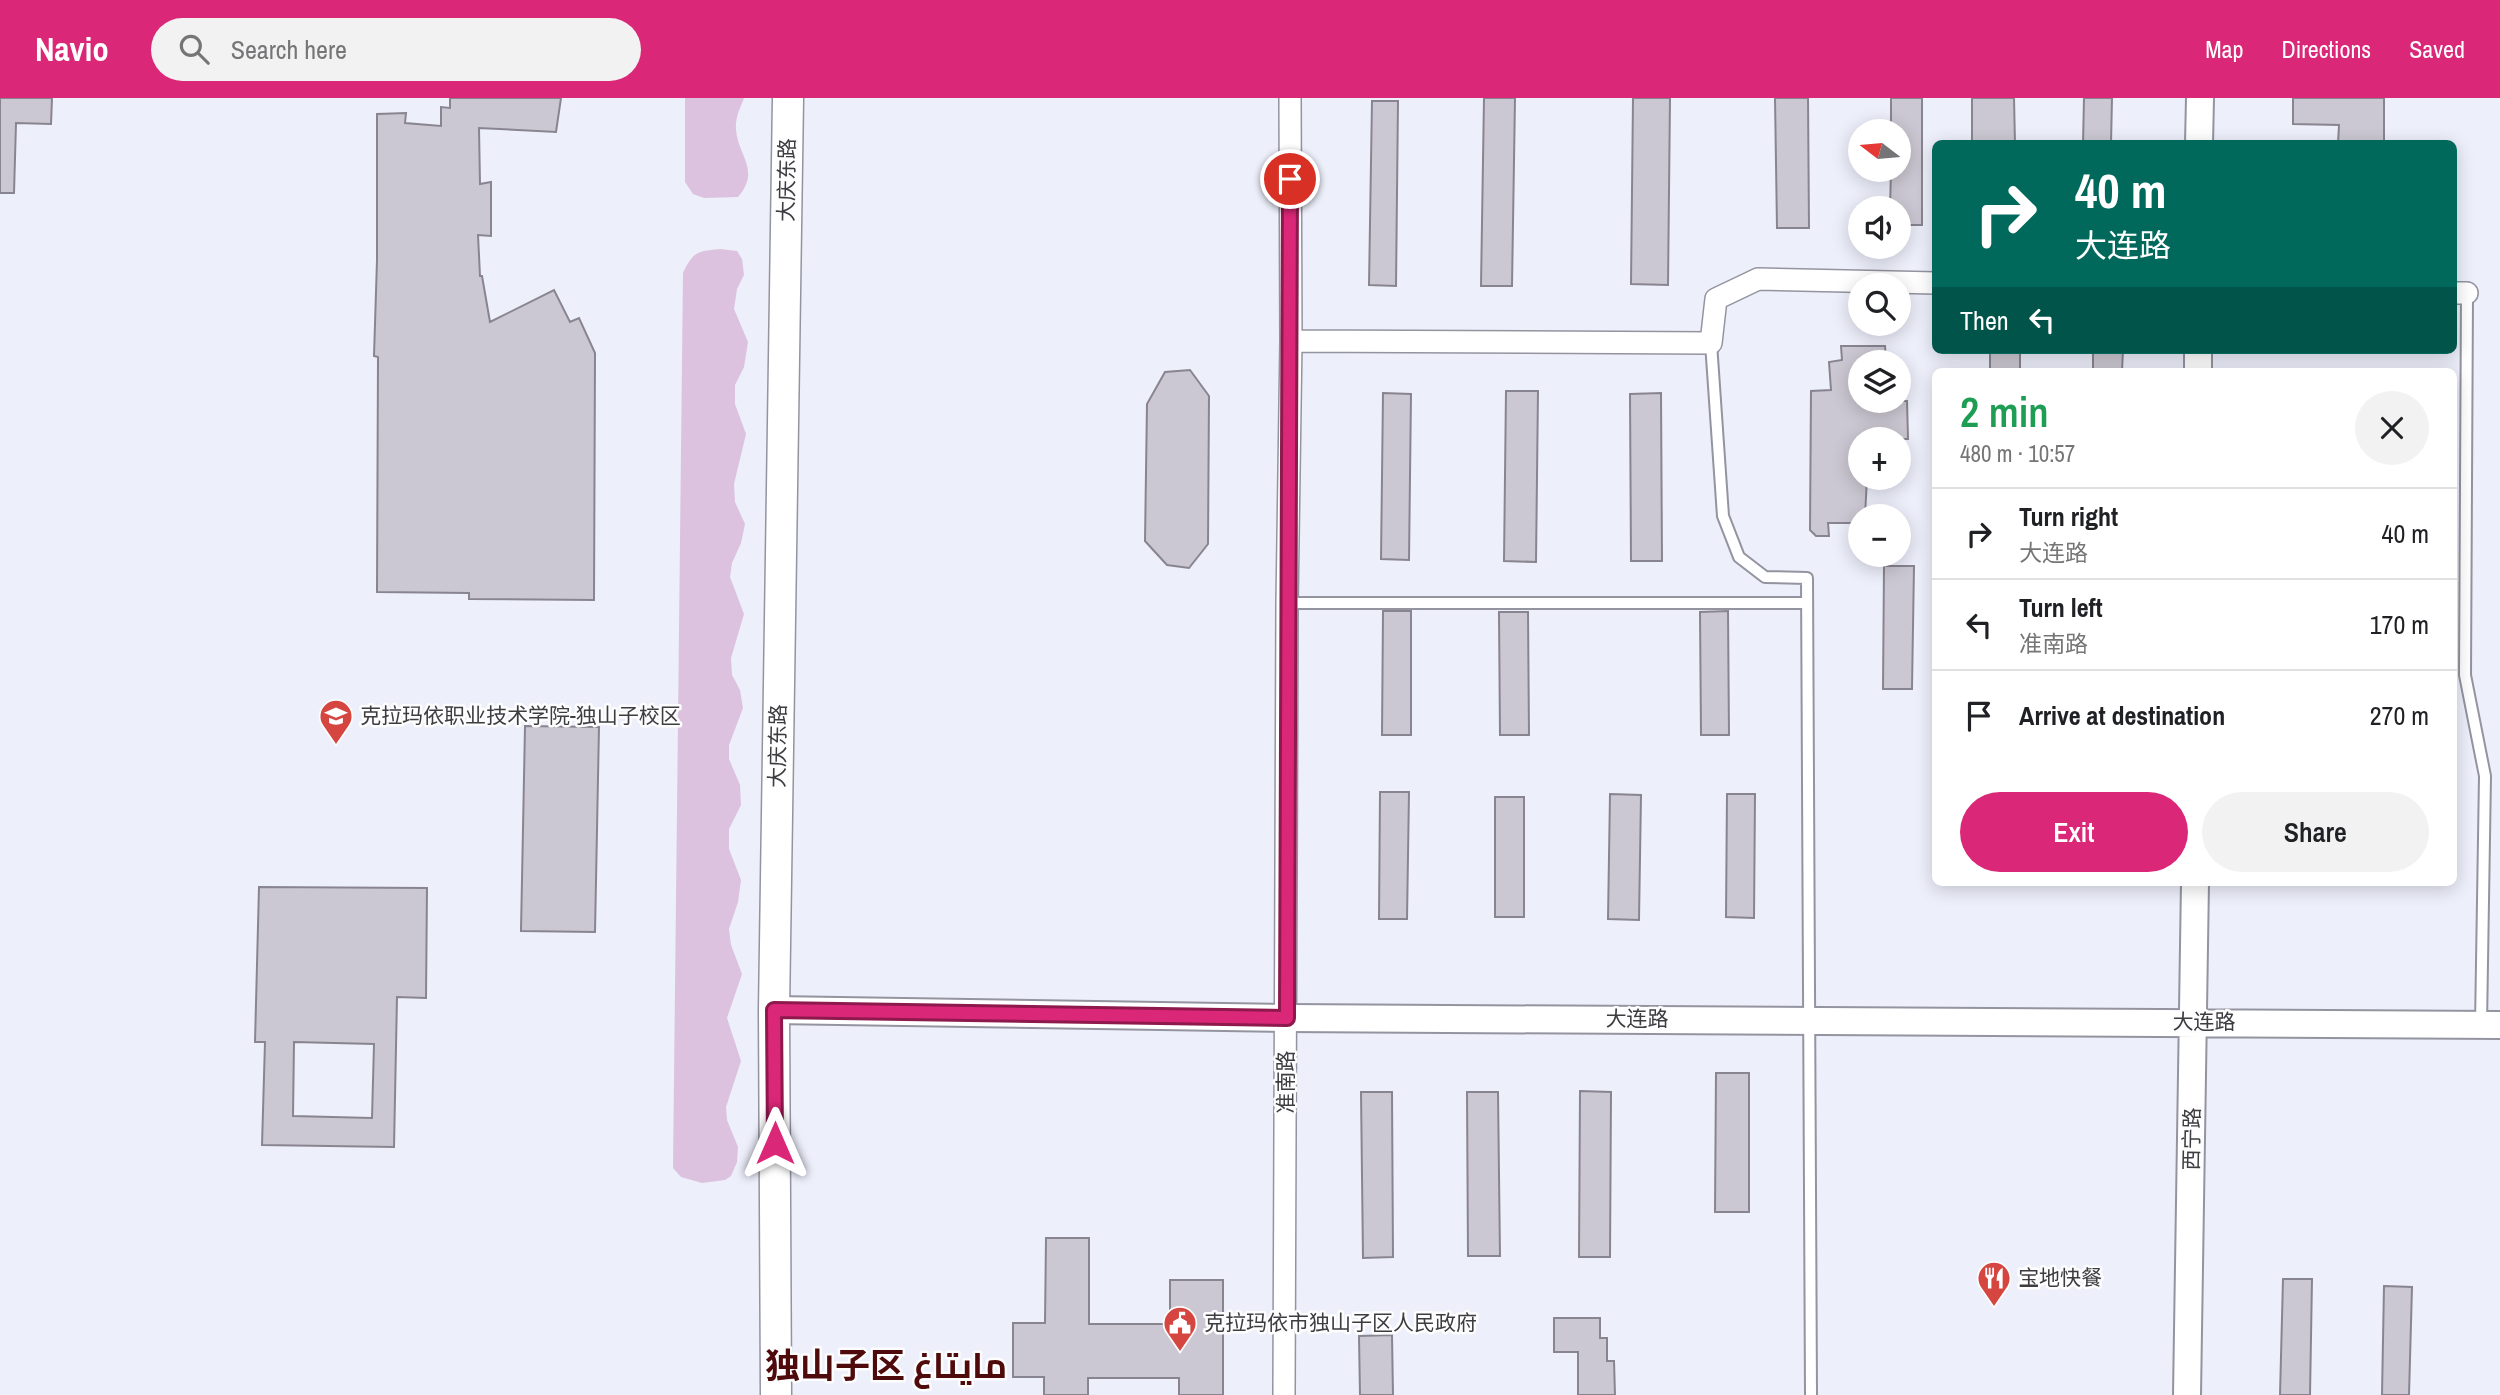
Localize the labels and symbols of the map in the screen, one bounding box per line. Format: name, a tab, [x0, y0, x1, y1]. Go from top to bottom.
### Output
north arrow	[1848, 119, 1911, 182]
street label: 大庆东路	[771, 138, 802, 222]
pin	[1260, 149, 1320, 209]
school or university icon: 克拉玛依职业技术学院-独山子校区	[317, 697, 355, 746]
place label: 克拉玛依职业技术学院-独山子校区	[360, 701, 681, 730]
street label: 大庆东路	[762, 704, 793, 788]
street label: 大连路	[1606, 1004, 1669, 1033]
street label: 大连路	[2173, 1007, 2236, 1036]
street label: 准南路	[1271, 1051, 1300, 1114]
position arrow	[738, 1106, 812, 1180]
street label: 西宁路	[2176, 1107, 2207, 1171]
restaurant icon: 宝地快餐	[1975, 1259, 2013, 1308]
place label: 宝地快餐	[2018, 1263, 2102, 1292]
public building icon: 克拉玛依市独山子区人民政府	[1161, 1304, 1199, 1353]
place label: 克拉玛依市独山子区人民政府	[1204, 1308, 1477, 1337]
district label: 独山子区 مايتاغ	[765, 1342, 1007, 1390]

